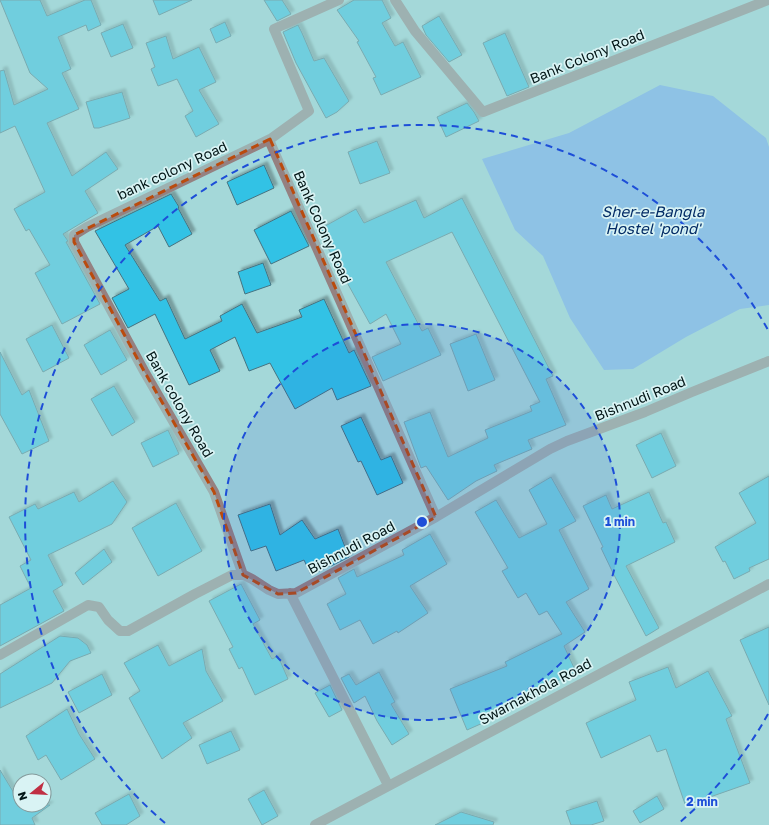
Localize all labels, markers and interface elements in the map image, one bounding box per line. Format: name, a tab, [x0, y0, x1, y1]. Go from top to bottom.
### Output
street label: Bank Colony Road	[527, 25, 647, 87]
street label: bank colony Road	[114, 137, 230, 203]
street label: Bank Colony Road	[290, 168, 356, 286]
water label: Sher-e-Bangla Hostel 'pond'	[602, 202, 705, 237]
street label: Bank colony Road	[143, 348, 217, 460]
street label: Bishnudi Road	[592, 372, 688, 424]
text: 1 min	[605, 514, 635, 529]
centre of rings	[415, 515, 429, 529]
street label: Bishnudi Road	[304, 517, 398, 577]
street label: Swarnakhola Road	[476, 654, 594, 728]
north arrow	[12, 773, 52, 813]
text: N	[15, 790, 29, 802]
text: 2 min	[686, 794, 718, 809]

